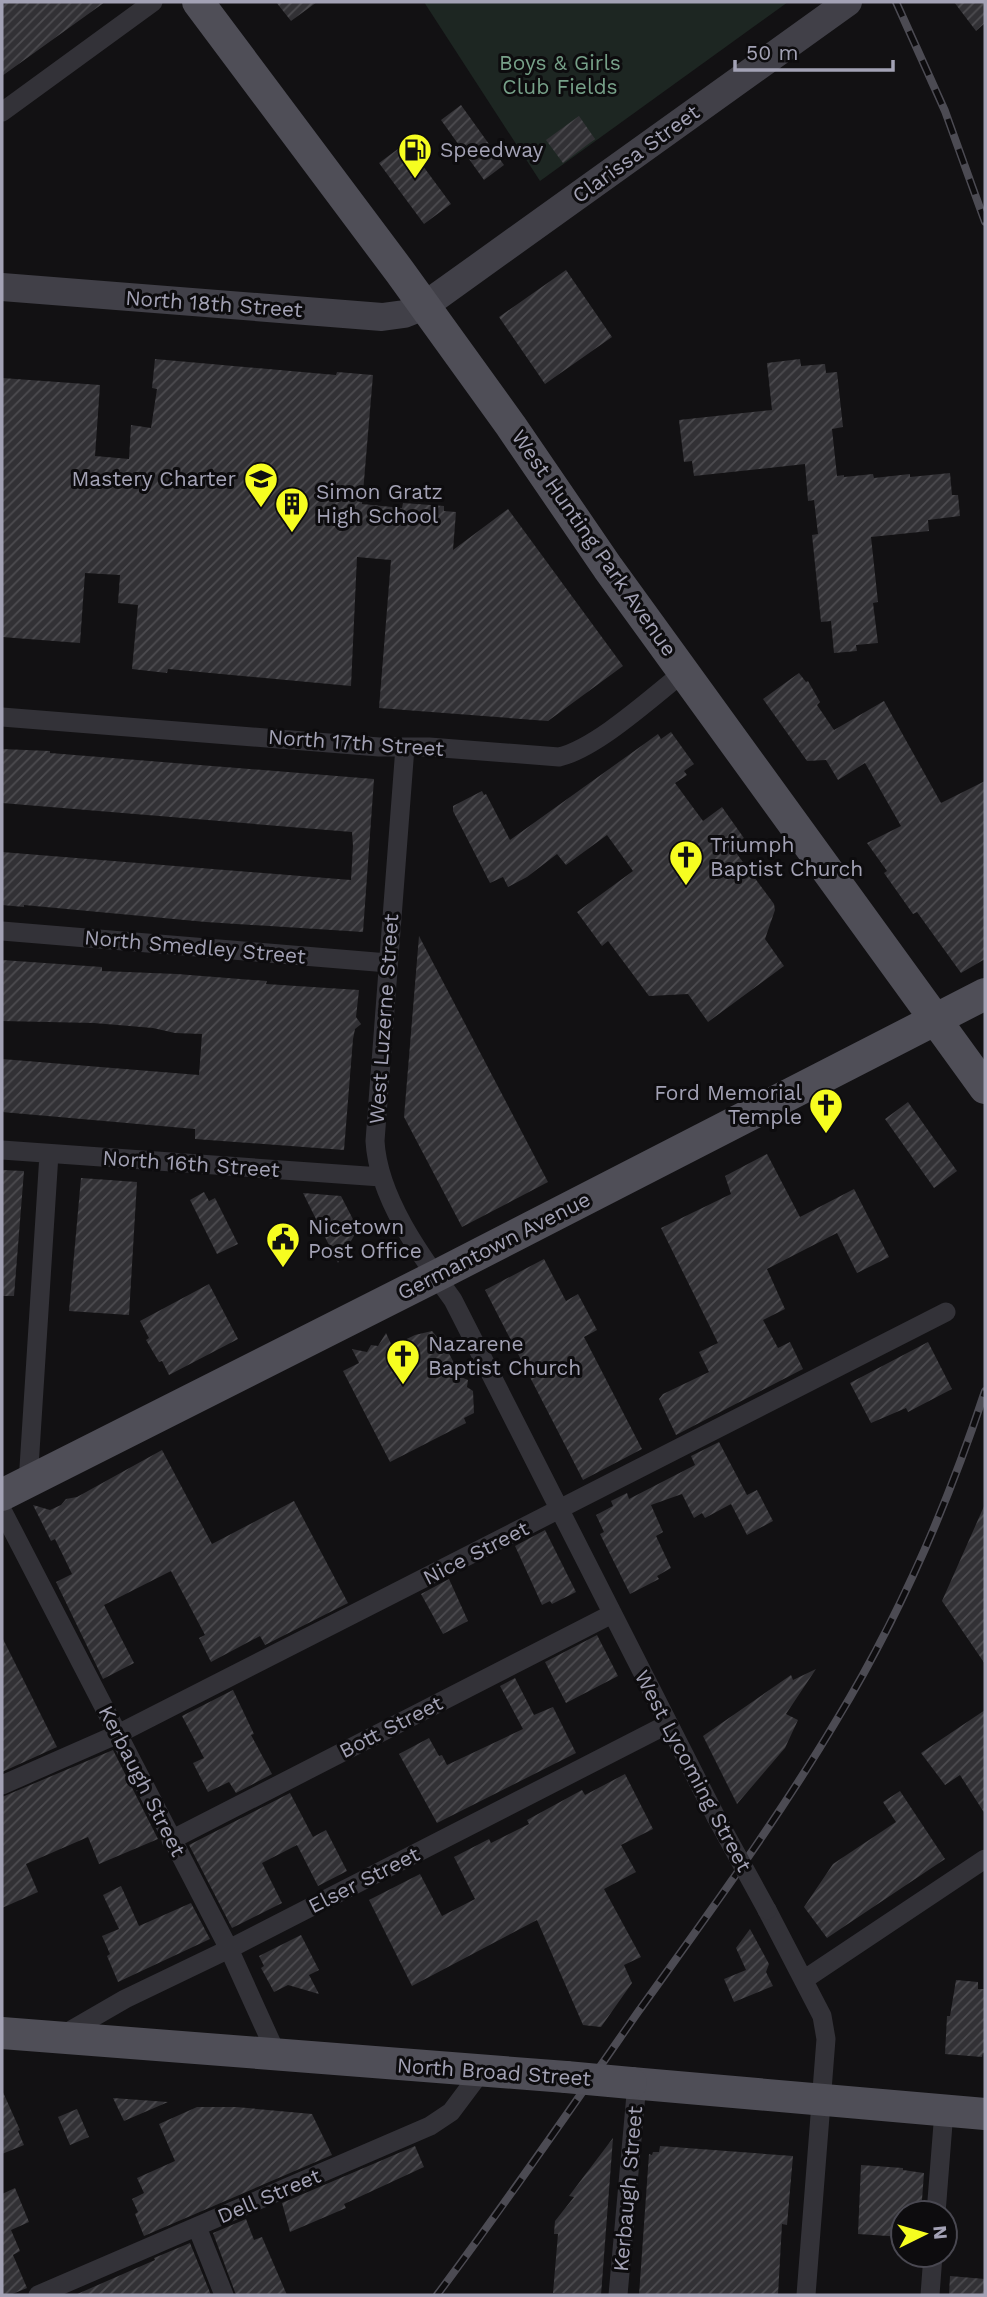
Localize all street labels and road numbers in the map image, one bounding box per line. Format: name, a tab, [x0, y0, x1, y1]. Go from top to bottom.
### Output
street label: Clarissa Street	[567, 99, 704, 208]
street label: North 18th Street	[125, 285, 304, 322]
street label: West Hunting Park Avenue	[507, 425, 682, 661]
street label: North 17th Street	[267, 724, 445, 761]
street label: West Luzerne Street	[364, 913, 403, 1125]
street label: North Smedley Street	[83, 924, 307, 969]
street label: North 16th Street	[102, 1145, 281, 1182]
street label: Germantown Avenue	[393, 1186, 594, 1305]
street label: Nice Street	[419, 1515, 533, 1590]
street label: West Lycoming Street	[630, 1666, 757, 1876]
street label: Bott Street	[335, 1690, 447, 1763]
street label: Kerbaugh Street	[94, 1701, 191, 1861]
street label: Elser Street	[304, 1841, 424, 1918]
street label: North Broad Street	[396, 2052, 592, 2091]
street label: Kerbaugh Street	[608, 2105, 647, 2273]
street label: Dell Street	[213, 2163, 324, 2228]

